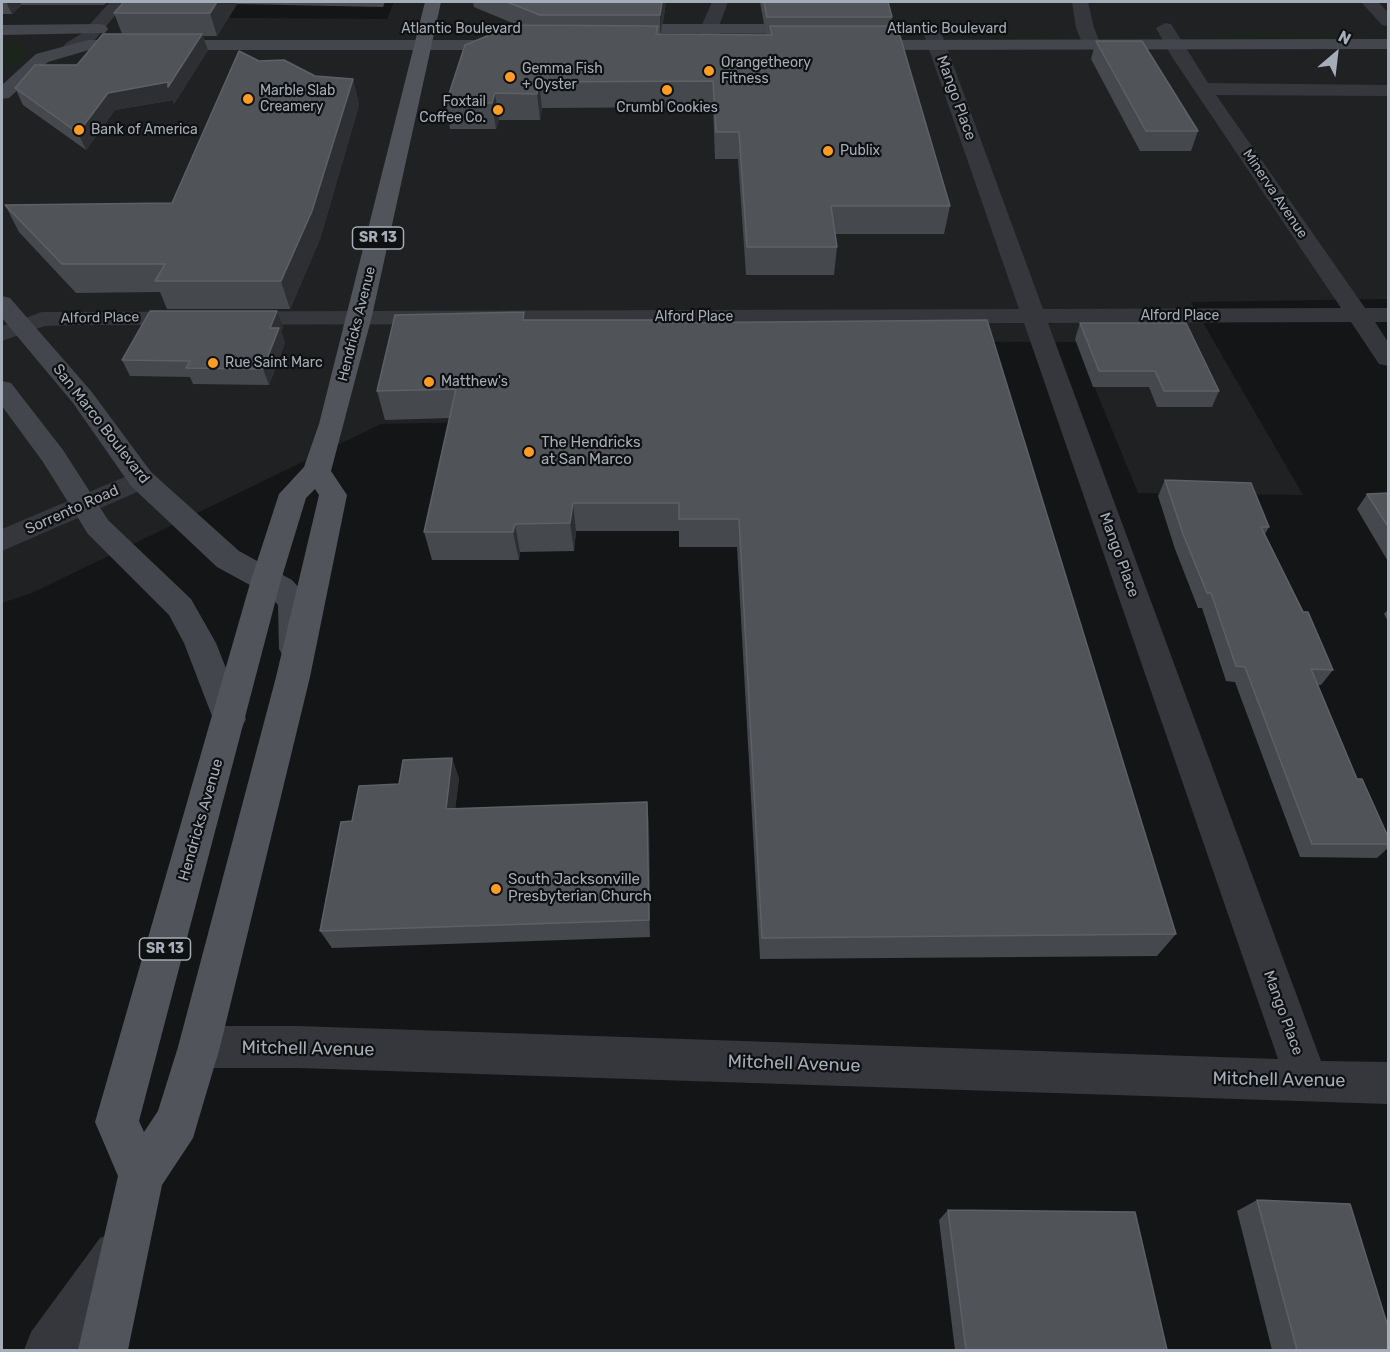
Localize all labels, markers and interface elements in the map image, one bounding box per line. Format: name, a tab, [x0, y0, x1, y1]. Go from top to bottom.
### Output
street label: Atlantic Boulevard	[401, 21, 521, 37]
street label: Atlantic Boulevard	[887, 21, 1007, 37]
north arrow	[1306, 24, 1366, 84]
text: N	[1335, 27, 1354, 49]
street label: Mango Place	[932, 53, 980, 143]
place label: Orangetheory Fitness	[721, 55, 811, 88]
place label: Gemma Fish + Oyster	[522, 61, 603, 94]
marker: Orangetheory Fitness	[702, 64, 716, 78]
marker: Gemma Fish + Oyster	[503, 70, 517, 84]
place label: Marble Slab Creamery	[260, 83, 335, 116]
marker: Crumbl Cookies	[660, 83, 674, 97]
marker: Marble Slab Creamery	[241, 92, 255, 106]
place label: Foxtail Coffee Co.	[419, 94, 486, 126]
place label: Crumbl Cookies	[616, 100, 718, 116]
marker: Foxtail Coffee Co.	[491, 103, 505, 117]
place label: Bank of America	[91, 122, 198, 138]
marker: Bank of America	[72, 123, 86, 137]
place label: Publix	[840, 143, 880, 159]
marker: Publix	[821, 144, 835, 158]
street label: Minerva Avenue	[1239, 146, 1311, 242]
road number: SR 13	[352, 227, 404, 249]
street label: Hendricks Avenue	[335, 265, 379, 383]
street label: Alford Place	[1141, 308, 1219, 324]
street label: Alford Place	[61, 309, 139, 327]
street label: Alford Place	[655, 309, 733, 325]
place label: Rue Saint Marc	[225, 355, 323, 371]
marker: Rue Saint Marc	[206, 356, 220, 370]
street label: San Marco Boulevard	[49, 361, 153, 487]
place label: Matthew's	[441, 374, 508, 390]
marker: Matthew's	[422, 375, 436, 389]
place label: The Hendricks at San Marco	[541, 434, 641, 469]
marker: The Hendricks at San Marco	[522, 445, 536, 459]
street label: Sorrento Road	[23, 481, 121, 539]
street label: Mango Place	[1095, 510, 1143, 600]
street label: Hendricks Avenue	[175, 757, 227, 883]
place label: South Jacksonville Presbyterian Church	[508, 871, 652, 906]
marker: South Jacksonville Presbyterian Church	[489, 882, 503, 896]
road number: SR 13	[140, 938, 190, 960]
street label: Mango Place	[1259, 968, 1307, 1058]
street label: Mitchell Avenue	[241, 1037, 375, 1061]
street label: Mitchell Avenue	[727, 1051, 861, 1077]
street label: Mitchell Avenue	[1212, 1068, 1346, 1092]

